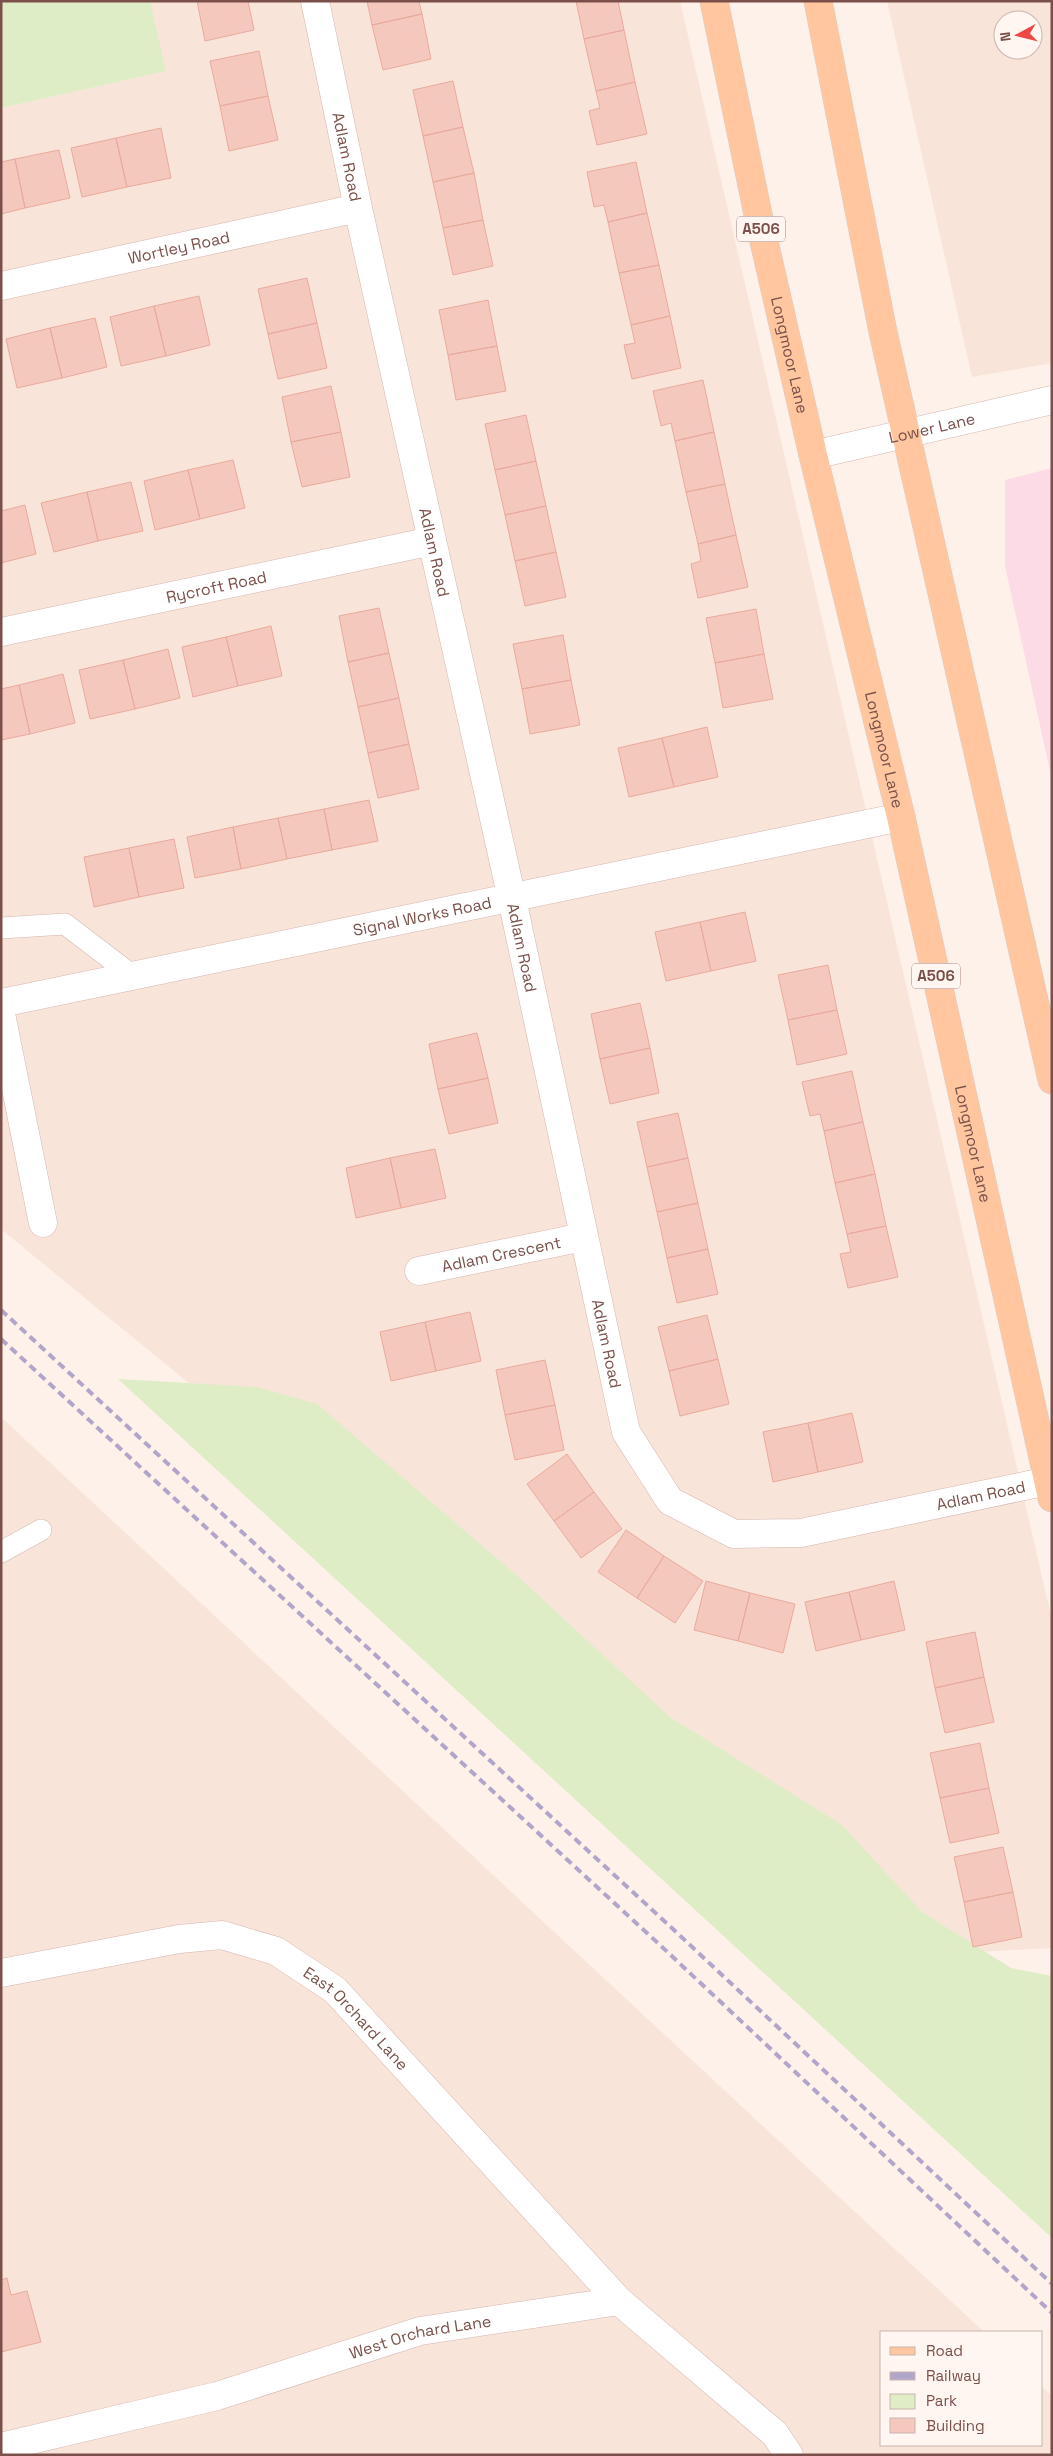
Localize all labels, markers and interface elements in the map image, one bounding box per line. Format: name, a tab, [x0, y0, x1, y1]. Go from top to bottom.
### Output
north arrow	[993, 10, 1043, 60]
text: N	[996, 31, 1015, 42]
street label: Adlam Road	[327, 110, 366, 203]
road number: A506	[737, 216, 785, 242]
street label: Wortley Road	[126, 226, 232, 269]
street label: Longmoor Lane	[766, 294, 813, 416]
street label: Lower Lane	[887, 408, 977, 448]
street label: Adlam Road	[414, 506, 454, 599]
street label: Rycroft Road	[164, 566, 269, 608]
street label: Longmoor Lane	[860, 689, 908, 810]
street label: Signal Works Road	[351, 892, 493, 941]
street label: Adlam Road	[502, 901, 542, 994]
road number: A506	[912, 964, 960, 988]
street label: Longmoor Lane	[950, 1083, 996, 1205]
street label: Adlam Crescent	[440, 1232, 563, 1277]
street label: Adlam Road	[587, 1297, 626, 1390]
street label: Adlam Road	[934, 1476, 1027, 1515]
street label: East Orchard Lane	[299, 1962, 413, 2075]
street label: West Orchard Lane	[347, 2310, 493, 2364]
legend	[880, 2331, 1043, 2446]
text: Road	[926, 2341, 963, 2360]
text: Railway	[926, 2366, 981, 2385]
text: Park	[926, 2391, 957, 2410]
text: Building	[926, 2416, 985, 2435]

